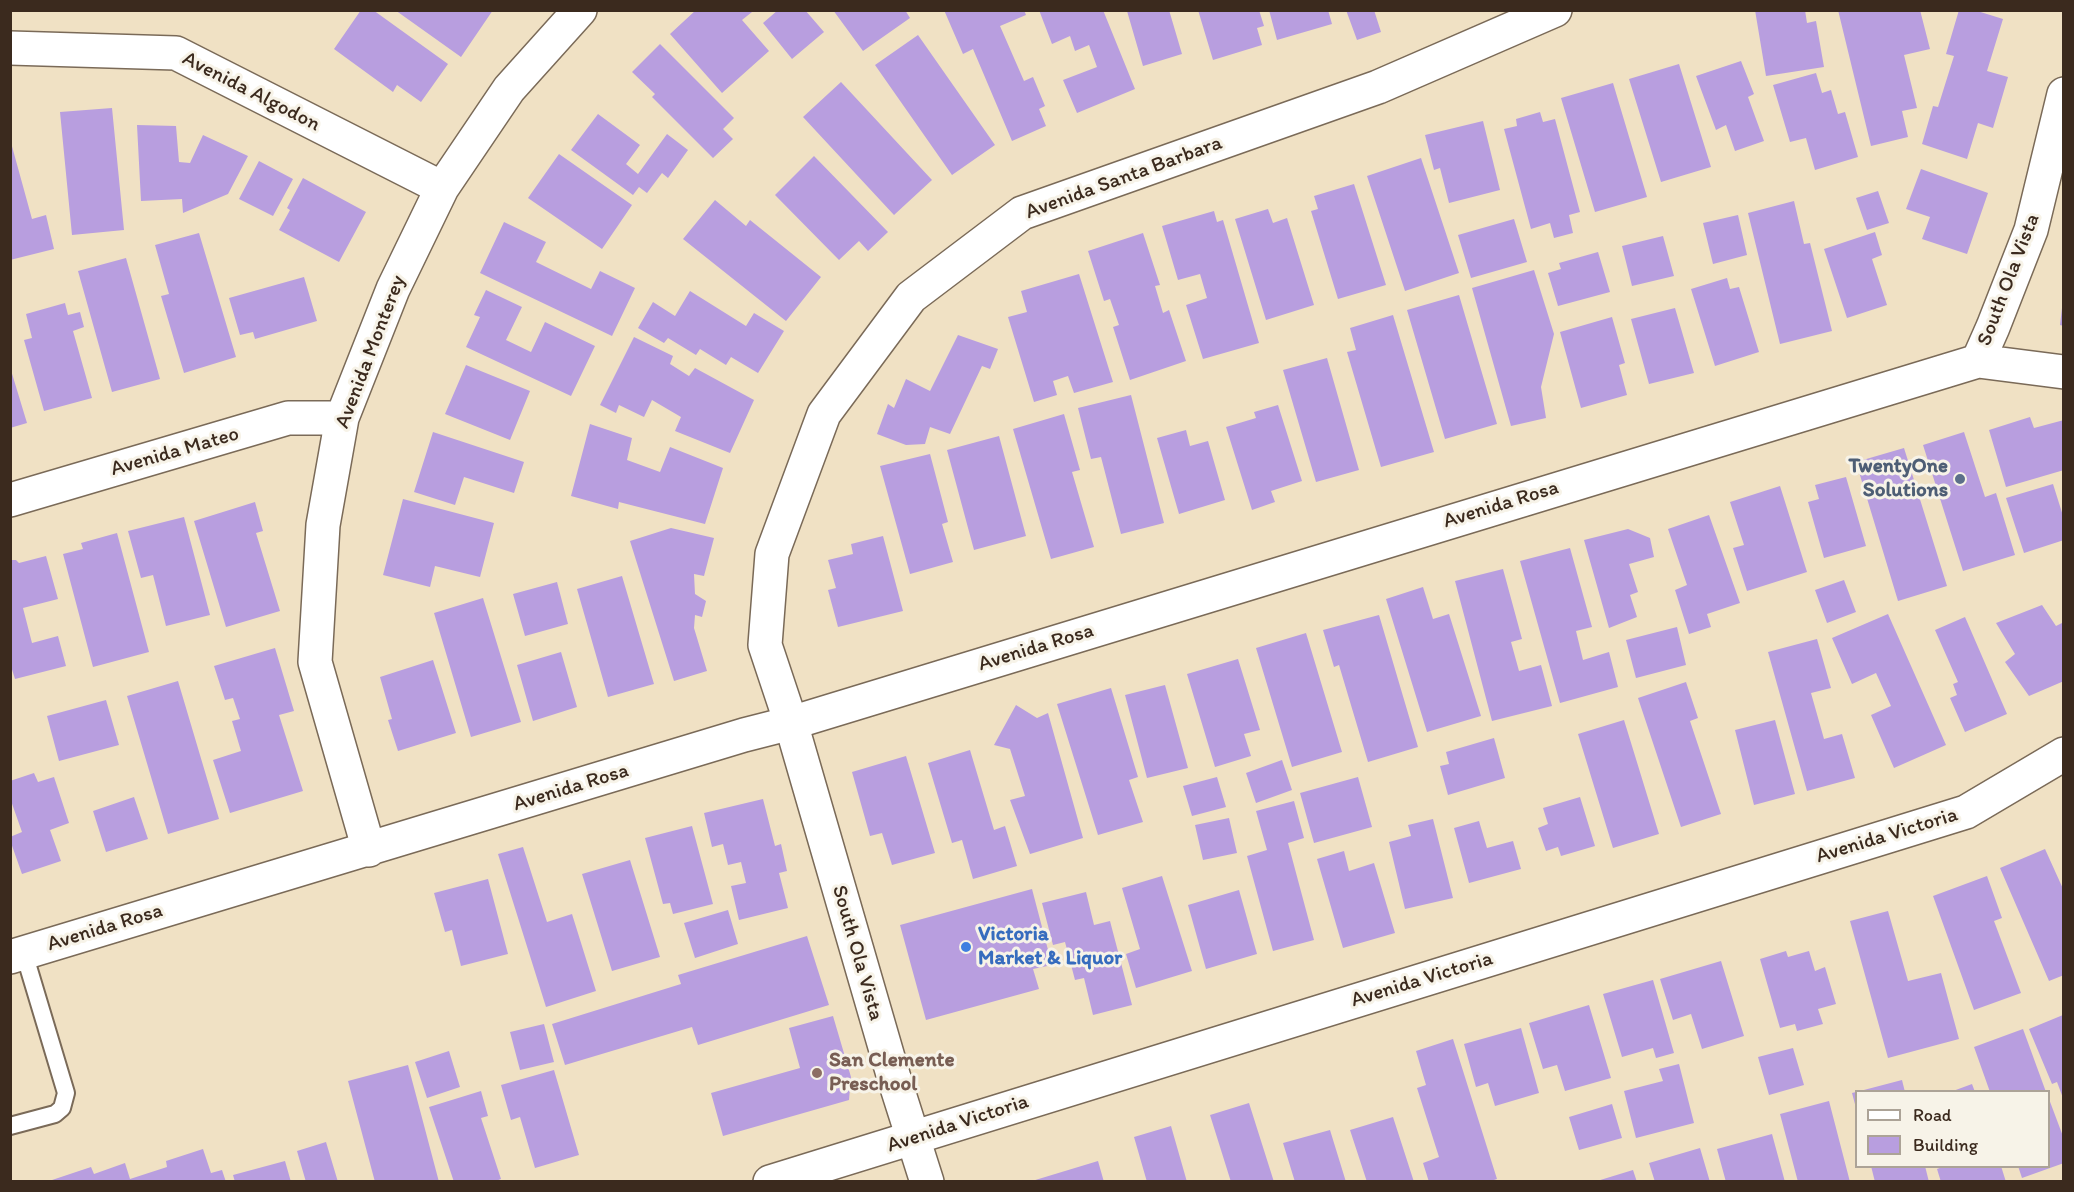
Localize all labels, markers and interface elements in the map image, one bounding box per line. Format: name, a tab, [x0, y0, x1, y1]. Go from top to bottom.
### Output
street label: Avenida Algodon	[178, 46, 324, 138]
street label: Avenida Santa Barbara	[1022, 131, 1226, 225]
street label: South Ola Vista	[1972, 210, 2046, 350]
street label: Avenida Monterey	[330, 272, 412, 432]
street label: Avenida Mateo	[108, 422, 242, 482]
place label: TwentyOne Solutions	[1849, 454, 1948, 504]
marker: TwentyOne Solutions	[1953, 472, 1967, 486]
street label: Avenida Rosa	[1440, 475, 1562, 535]
street label: Avenida Rosa	[975, 618, 1097, 678]
street label: Avenida Rosa	[510, 758, 632, 818]
street label: Avenida Victoria	[1813, 802, 1961, 870]
street label: South Ola Vista	[826, 882, 888, 1024]
street label: Avenida Rosa	[44, 898, 166, 958]
place label: Victoria Market & Liquor	[978, 922, 1122, 972]
marker: Victoria Market & Liquor	[959, 940, 973, 954]
street label: Avenida Victoria	[1348, 946, 1496, 1014]
place label: San Clemente Preschool	[829, 1048, 955, 1098]
marker: San Clemente Preschool	[810, 1066, 824, 1080]
street label: Avenida Victoria	[884, 1089, 1032, 1159]
legend	[1855, 1090, 2050, 1168]
text: Road	[1913, 1104, 1952, 1126]
text: Building	[1913, 1134, 1978, 1156]

